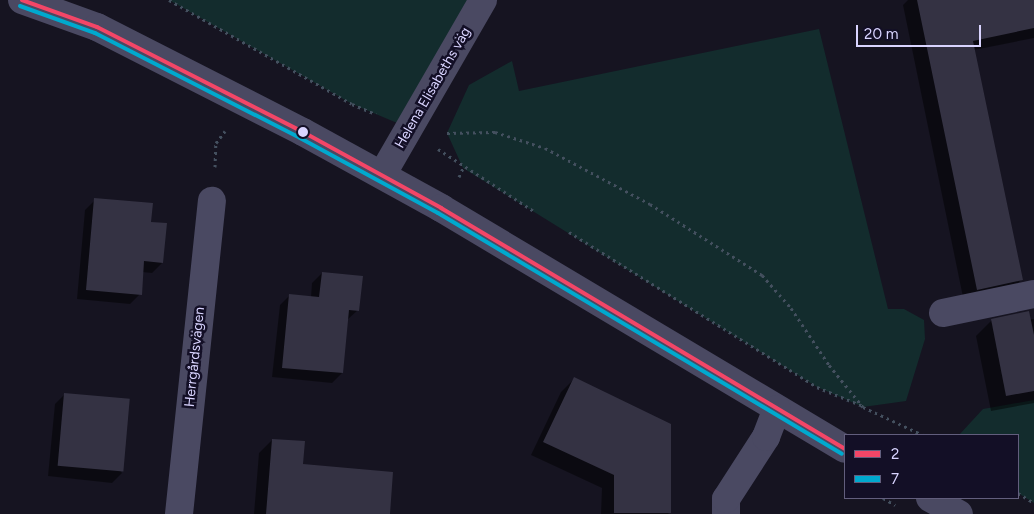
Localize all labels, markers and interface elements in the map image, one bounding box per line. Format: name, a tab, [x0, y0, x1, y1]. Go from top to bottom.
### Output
scale bar	[859, 15, 984, 47]
street label: Helena Elisabeths väg	[391, 24, 475, 152]
text: 20 m	[864, 25, 898, 43]
unlabelled marker	[298, 127, 308, 137]
street label: Herrgårdsvägen	[181, 306, 209, 408]
legend	[844, 434, 1019, 499]
text: 2	[891, 445, 899, 463]
text: 7	[891, 470, 899, 488]

